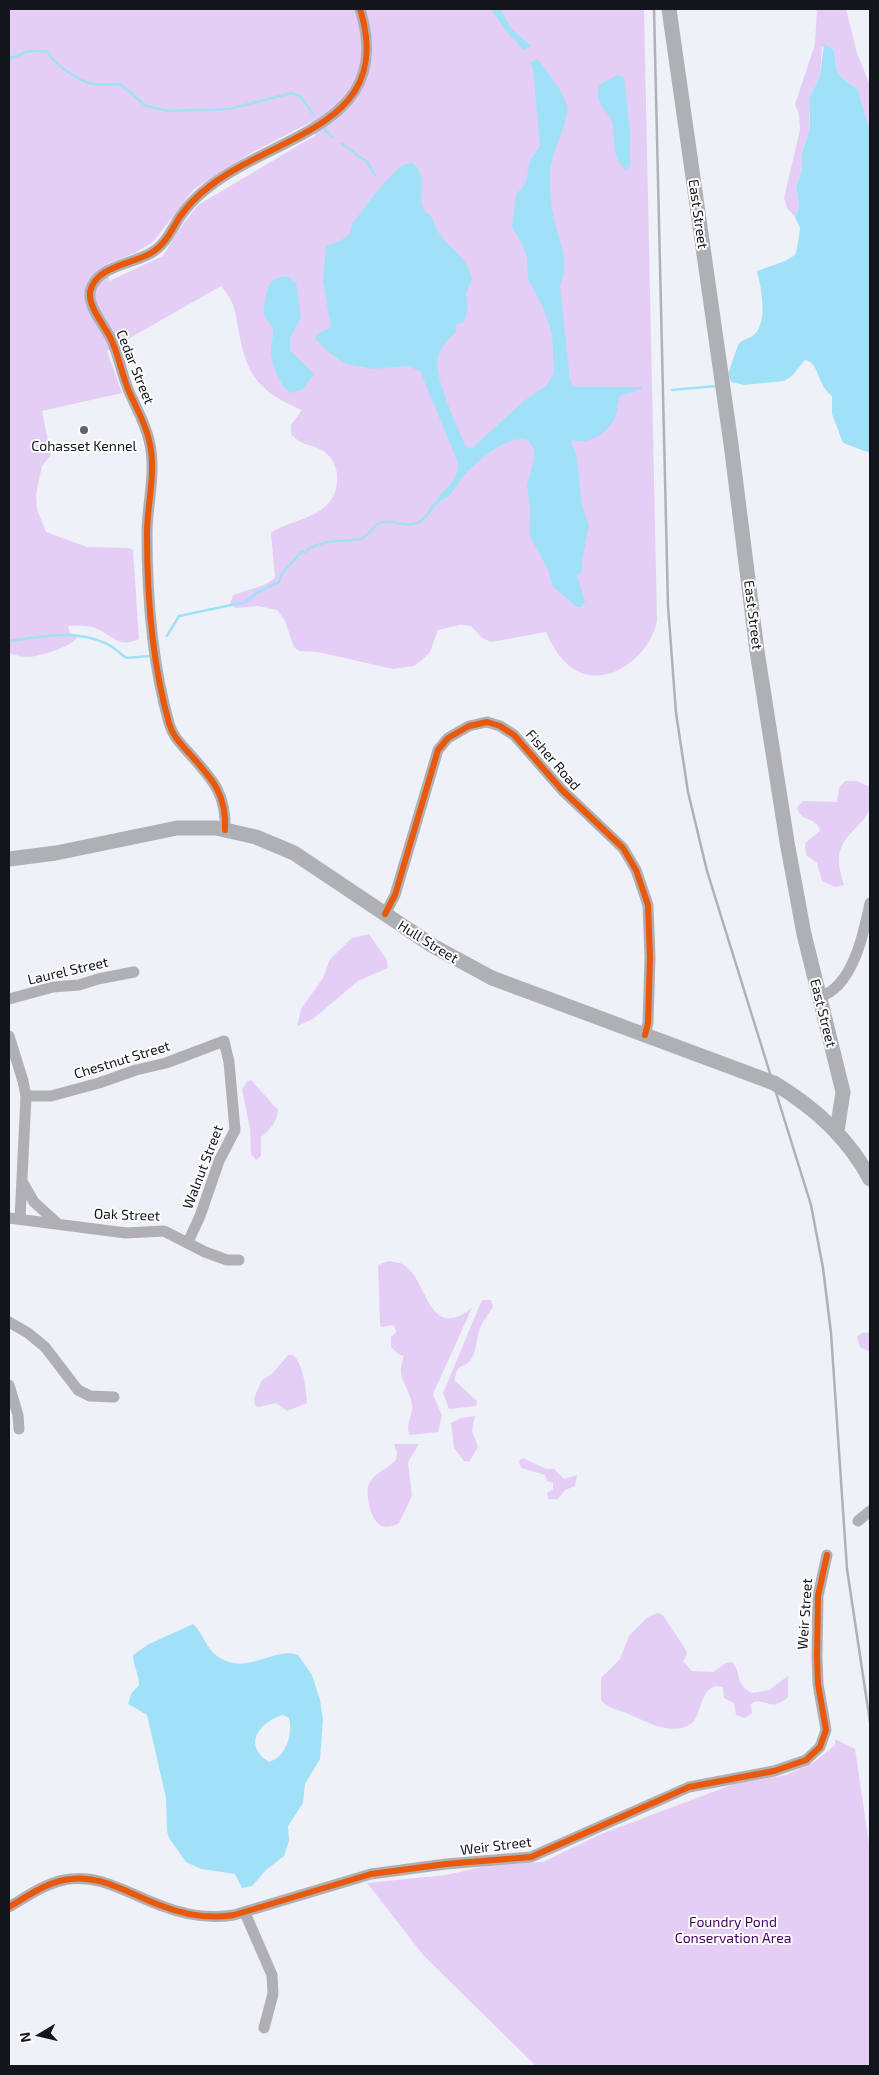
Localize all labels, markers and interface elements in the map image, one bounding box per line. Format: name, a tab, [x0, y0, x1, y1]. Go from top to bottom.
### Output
street label: East Street	[685, 178, 711, 250]
street label: Cedar Street	[112, 327, 158, 407]
marker: Cohasset Kennel	[78, 424, 90, 436]
place label: Cohasset Kennel	[31, 438, 137, 454]
street label: East Street	[740, 579, 766, 651]
street label: Fisher Road	[522, 726, 584, 794]
street label: Hull Street	[395, 917, 461, 967]
street label: Laurel Street	[26, 954, 110, 988]
street label: East Street	[806, 977, 840, 1049]
street label: Chestnut Street	[72, 1037, 172, 1083]
street label: Walnut Street	[179, 1123, 227, 1211]
street label: Oak Street	[94, 1205, 160, 1225]
street label: Weir Street	[794, 1578, 816, 1650]
street label: Weir Street	[459, 1833, 533, 1859]
park label: Foundry Pond Conservation Area	[675, 1914, 791, 1946]
north arrow	[15, 2010, 65, 2060]
text: N	[16, 2031, 34, 2044]

